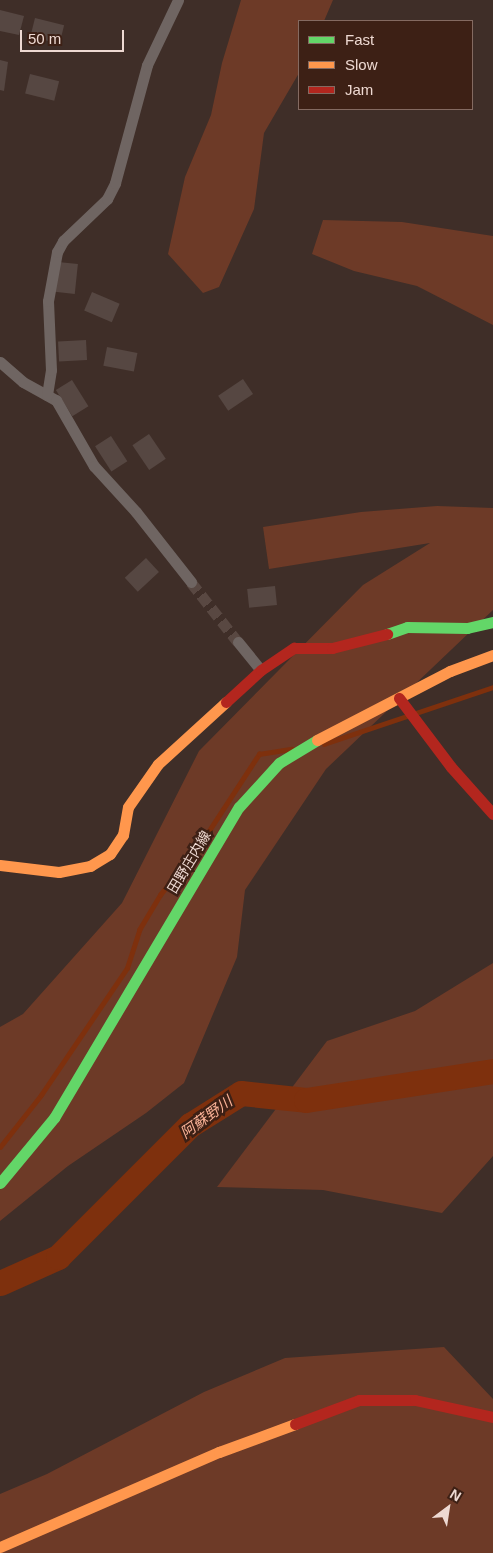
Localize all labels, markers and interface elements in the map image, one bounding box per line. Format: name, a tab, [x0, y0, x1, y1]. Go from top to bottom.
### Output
scale bar	[22, 20, 126, 52]
legend	[298, 20, 473, 110]
text: 50 m	[28, 30, 61, 47]
text: Fast	[345, 31, 374, 48]
text: Slow	[345, 56, 378, 73]
text: Jam	[345, 81, 373, 98]
street label: 田野庄内線	[164, 828, 214, 896]
water label: 阿蘇野川	[176, 1092, 236, 1142]
north arrow	[423, 1483, 473, 1533]
text: N	[447, 1486, 464, 1505]

